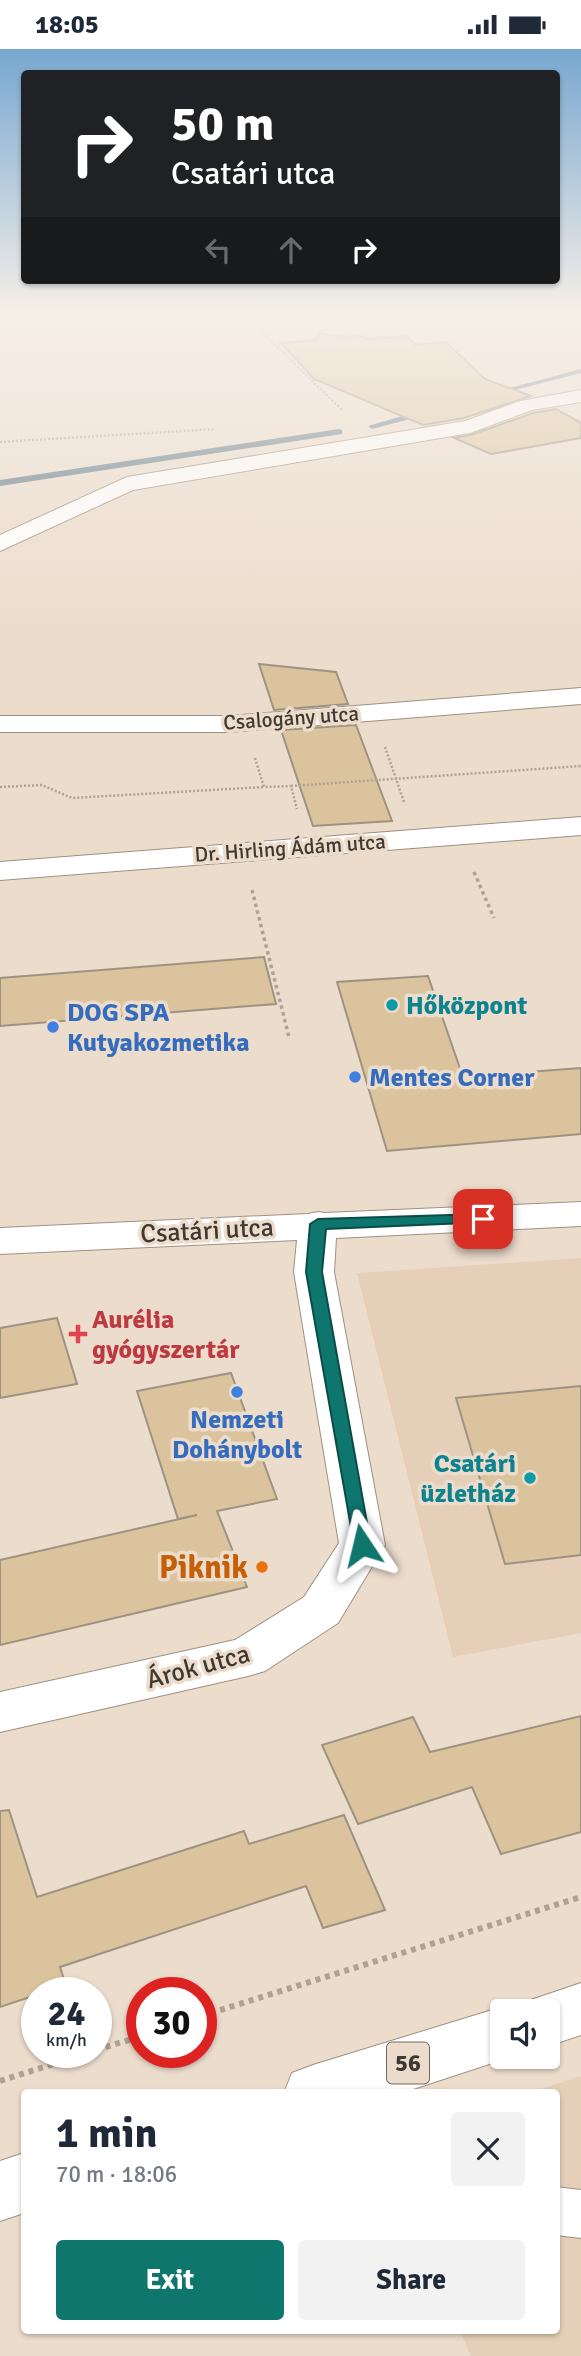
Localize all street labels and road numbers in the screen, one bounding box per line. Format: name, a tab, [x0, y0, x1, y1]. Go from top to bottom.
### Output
street label: Csalogány utca	[222, 700, 360, 736]
street label: Dr. Hirling Ádám utca	[194, 828, 386, 868]
street label: Csatári utca	[140, 1212, 275, 1250]
street label: Árok utca	[143, 1638, 253, 1696]
road number: 56	[387, 2043, 429, 2084]

